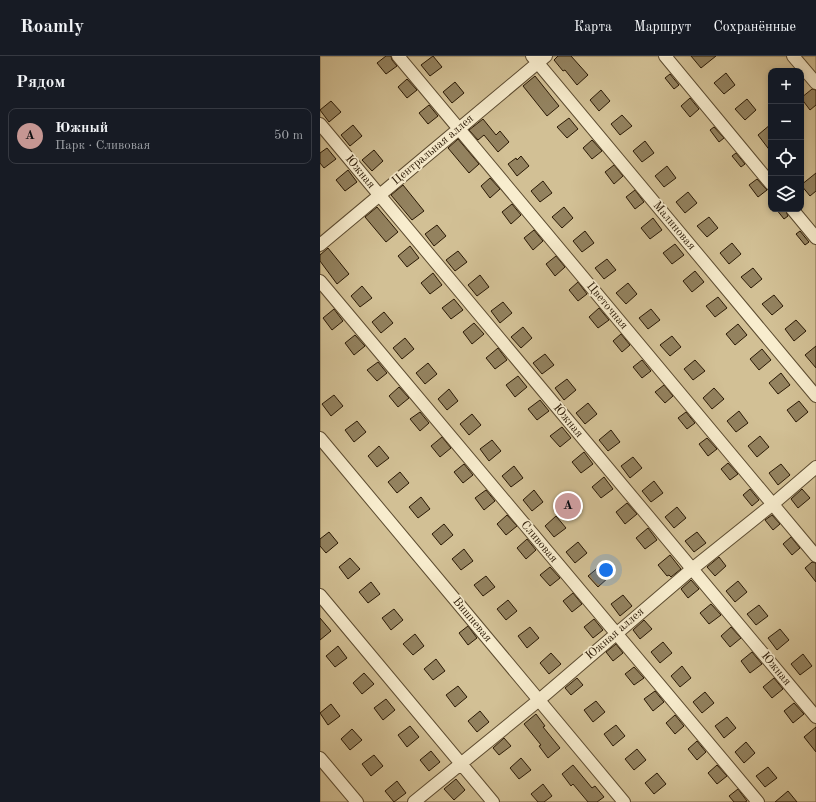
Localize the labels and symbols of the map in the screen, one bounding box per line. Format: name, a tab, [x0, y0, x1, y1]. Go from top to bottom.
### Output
street label: Центральная аллея	[390, 112, 476, 188]
street label: Южная	[343, 153, 377, 191]
street label: Малиновая	[650, 200, 698, 252]
street label: Цветочная	[584, 280, 630, 332]
street label: Южная	[551, 402, 585, 440]
pin: A	[555, 491, 581, 521]
street label: Сливовая	[518, 519, 560, 565]
your location	[596, 560, 616, 580]
street label: Вишневая	[450, 595, 494, 645]
street label: Южная аллея	[584, 606, 646, 662]
street label: Южная	[759, 650, 793, 688]

